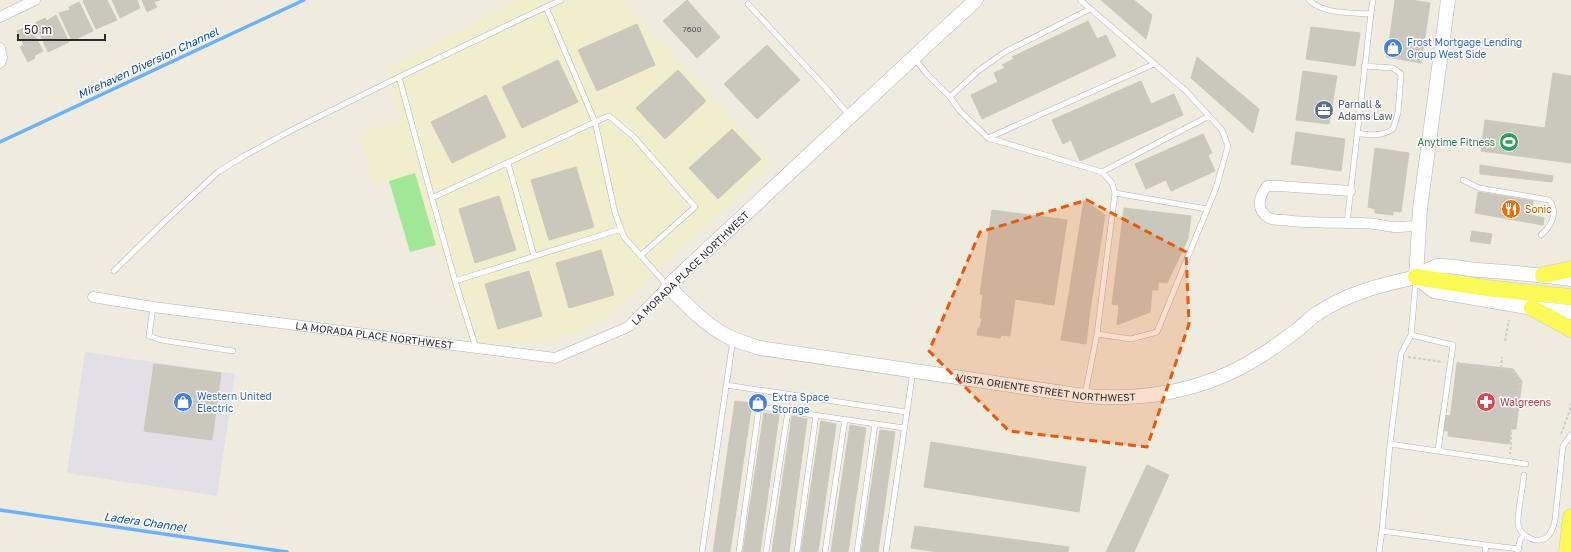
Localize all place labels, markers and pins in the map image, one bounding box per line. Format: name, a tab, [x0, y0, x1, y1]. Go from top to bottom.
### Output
place label: Frost Mortgage Lending Group West Side	[1407, 36, 1522, 60]
shop icon: Frost Mortgage Lending Group West Side	[1382, 37, 1404, 59]
place label: Parnall & Adams Law	[1338, 98, 1393, 122]
office icon: Parnall & Adams Law	[1313, 99, 1335, 121]
sports icon: Anytime Fitness	[1498, 131, 1520, 153]
place label: Anytime Fitness	[1417, 136, 1495, 148]
restaurant icon: Sonic	[1500, 198, 1522, 220]
place label: Sonic	[1525, 203, 1552, 215]
place label: Western United Electric	[197, 390, 272, 414]
shop icon: Western United Electric	[172, 391, 194, 413]
place label: Extra Space Storage	[772, 391, 829, 415]
pharmacy icon: Walgreens	[1475, 391, 1497, 413]
shop icon: Extra Space Storage	[747, 392, 769, 414]
place label: Walgreens	[1500, 396, 1551, 408]

